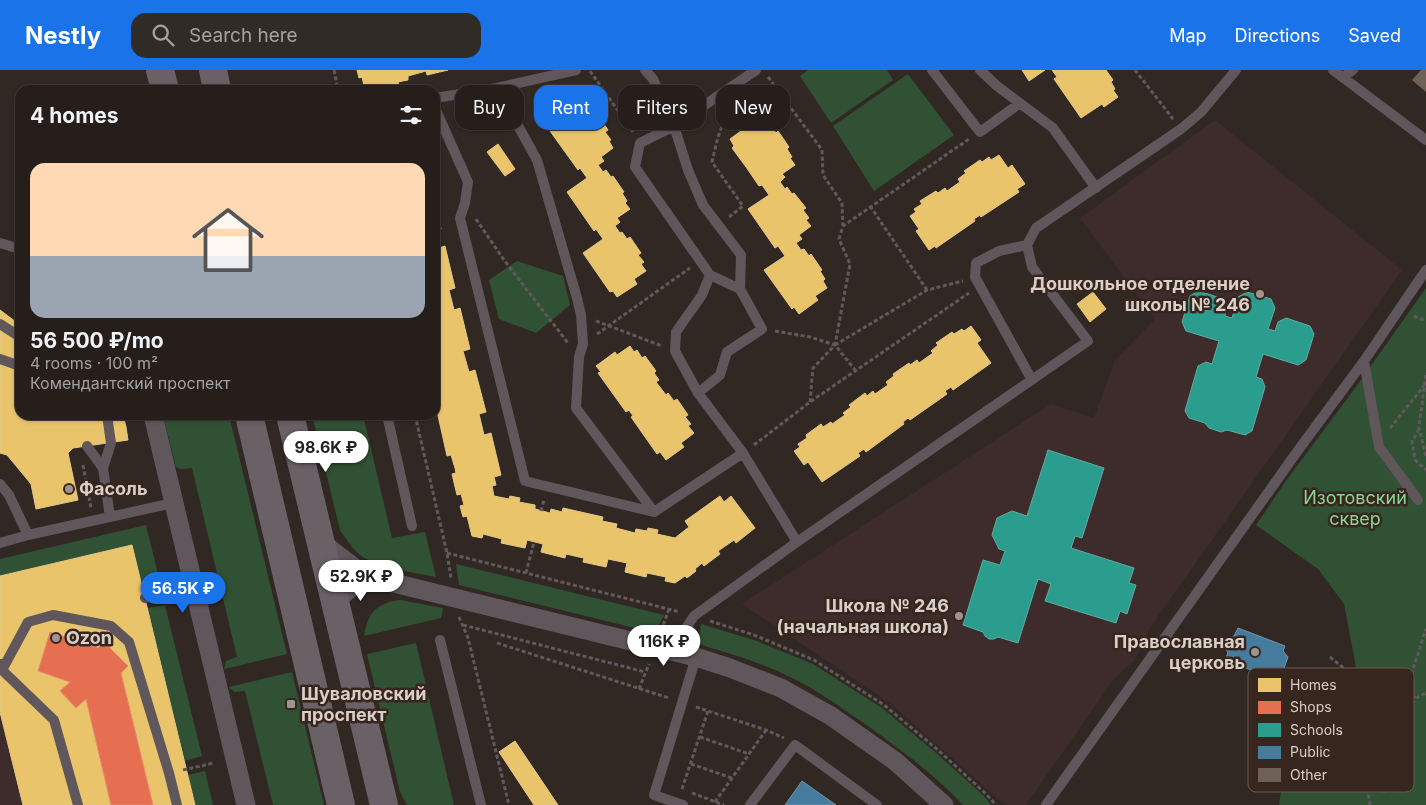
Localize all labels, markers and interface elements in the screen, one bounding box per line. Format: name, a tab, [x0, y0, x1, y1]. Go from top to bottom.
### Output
search box	[131, 13, 481, 58]
text: Nestly	[25, 21, 101, 50]
icon: search	[149, 21, 177, 49]
text: Search here	[189, 24, 298, 47]
text: Map	[1169, 25, 1207, 46]
text: Directions	[1235, 25, 1320, 46]
text: Saved	[1348, 25, 1401, 46]
chip: Buy	[455, 85, 524, 130]
chip: Rent	[534, 85, 608, 130]
chip: Filters	[618, 85, 706, 130]
chip: New	[716, 85, 790, 130]
icon: filters	[397, 101, 425, 129]
text: 4 homes	[30, 103, 119, 128]
icon: home	[183, 195, 273, 285]
place label: Дошкольное отделение школы № 246	[1030, 273, 1250, 315]
marker: Дошкольное отделение школы № 246	[1254, 288, 1266, 300]
text: 56 500 ₽/mo	[30, 328, 164, 353]
text: 4 rooms · 100 m²	[30, 353, 158, 373]
text: Комендантский проспект	[30, 373, 231, 393]
pin: 98.6K ₽	[280, 430, 372, 473]
text: 98.6K ₽	[295, 437, 357, 457]
place label: Фасоль	[79, 478, 148, 499]
marker: Фасоль	[63, 483, 75, 495]
park label: Изотовский сквер	[1303, 487, 1407, 529]
pin: 52.9K ₽	[315, 560, 407, 602]
text: 52.9K ₽	[330, 566, 393, 586]
pin: 56.5K ₽	[137, 572, 229, 614]
text: 56.5K ₽	[152, 578, 214, 598]
place label: Школа № 246 (начальная школа)	[776, 595, 949, 637]
marker: Школа № 246 (начальная школа)	[953, 610, 965, 622]
pin: 116K ₽	[623, 624, 705, 667]
place label: Ozon	[66, 627, 112, 648]
text: 116K ₽	[638, 631, 690, 651]
place label: Православная церковь	[1114, 631, 1245, 673]
marker: Ozon	[50, 632, 62, 644]
marker: Православная церковь	[1249, 646, 1261, 658]
legend	[1248, 668, 1414, 792]
text: Homes	[1290, 676, 1337, 693]
place label: Шуваловский проспект	[301, 683, 426, 725]
marker: Шуваловский проспект	[285, 698, 297, 710]
text: Shops	[1290, 698, 1332, 715]
text: Schools	[1290, 721, 1343, 738]
text: Public	[1290, 743, 1331, 760]
text: Other	[1290, 766, 1327, 783]

